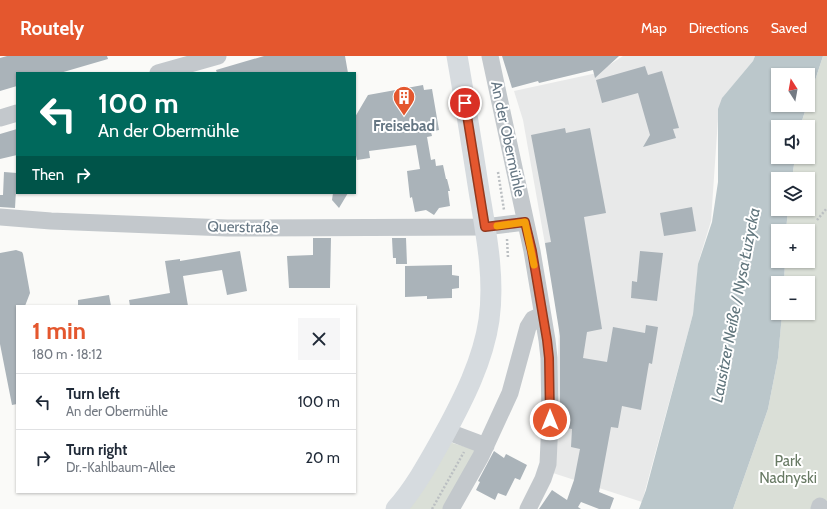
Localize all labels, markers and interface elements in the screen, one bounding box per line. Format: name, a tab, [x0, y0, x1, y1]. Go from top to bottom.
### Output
text: Routely	[20, 17, 84, 40]
text: Map	[641, 19, 667, 37]
text: Directions	[689, 19, 749, 37]
text: Saved	[771, 19, 807, 37]
north arrow	[771, 68, 815, 112]
map controls	[771, 68, 815, 320]
street label: An der Obermühle	[487, 80, 529, 199]
building icon: Freisebad	[391, 84, 417, 117]
text: 100 m	[98, 86, 179, 120]
pin	[448, 86, 482, 120]
icon: left	[32, 88, 84, 140]
icon: arrive	[454, 92, 476, 114]
place label: Freisebad	[373, 117, 435, 135]
text: An der Obermühle	[98, 120, 239, 142]
button: sound	[771, 120, 815, 164]
icon: right	[72, 164, 94, 186]
text: Then	[32, 166, 64, 184]
button: layers	[771, 172, 815, 216]
water label: Lausitzer Neiße / Nysa Łużycka	[707, 206, 764, 404]
street label: Querstraße	[207, 217, 279, 237]
button: +	[771, 224, 815, 268]
button: −	[771, 276, 815, 320]
text: 1 min	[32, 316, 86, 345]
button: close	[298, 318, 340, 360]
text: 180 m · 18:12	[32, 346, 102, 362]
text: Turn left	[66, 385, 120, 403]
icon: left	[32, 391, 54, 413]
text: 100 m	[298, 393, 340, 411]
position arrow	[529, 399, 571, 441]
text: An der Obermühle	[66, 403, 168, 419]
text: Turn right	[66, 441, 127, 459]
icon: right	[32, 447, 54, 469]
text: 20 m	[305, 449, 340, 467]
park label: Park Nadnyski	[759, 452, 817, 487]
text: Dr.-Kahlbaum-Allee	[66, 459, 176, 475]

